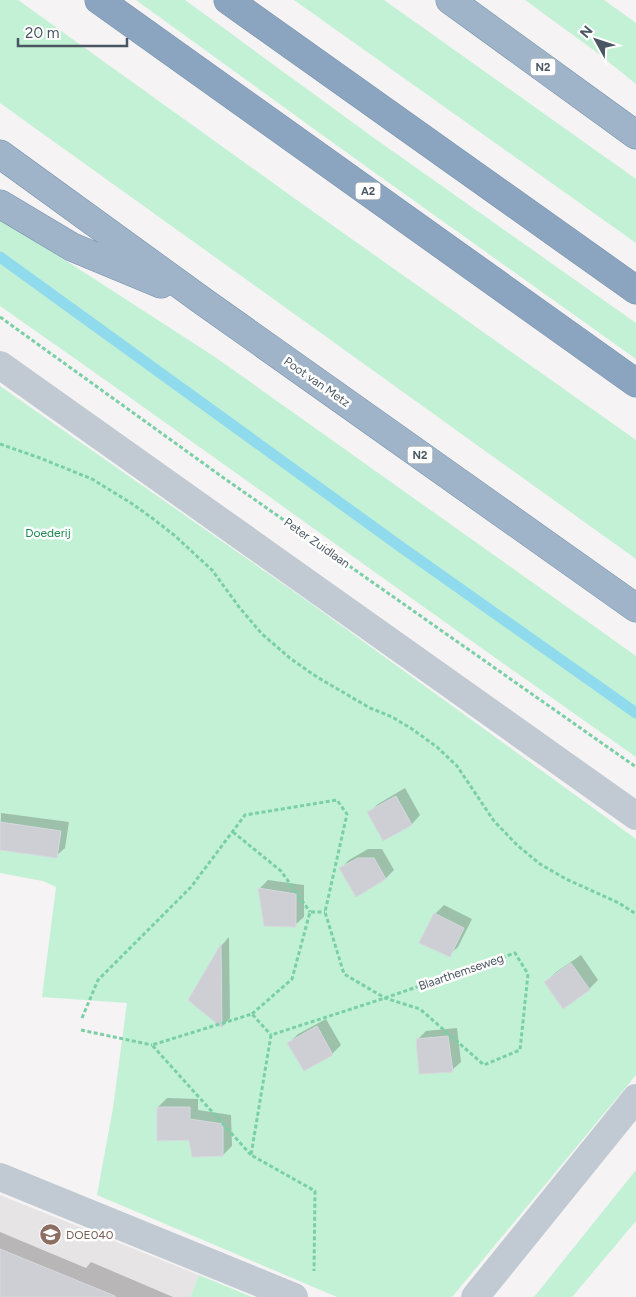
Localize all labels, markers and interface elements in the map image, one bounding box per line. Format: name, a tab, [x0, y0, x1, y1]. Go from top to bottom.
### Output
scale bar	[18, 15, 126, 47]
north arrow	[571, 15, 621, 65]
text: N	[576, 22, 596, 42]
text: 20 m	[25, 24, 59, 42]
road number: N2	[530, 58, 556, 76]
road number: A2	[356, 182, 380, 200]
street label: Poot van Metz	[281, 354, 353, 410]
road number: N2	[408, 446, 432, 464]
street label: Peter Zuidlaan	[281, 515, 353, 571]
park label: Doederij	[25, 526, 71, 540]
street label: Blaarthemseweg	[417, 951, 505, 993]
school or university icon: DOE040	[38, 1223, 62, 1247]
place label: DOE040	[66, 1228, 114, 1242]

